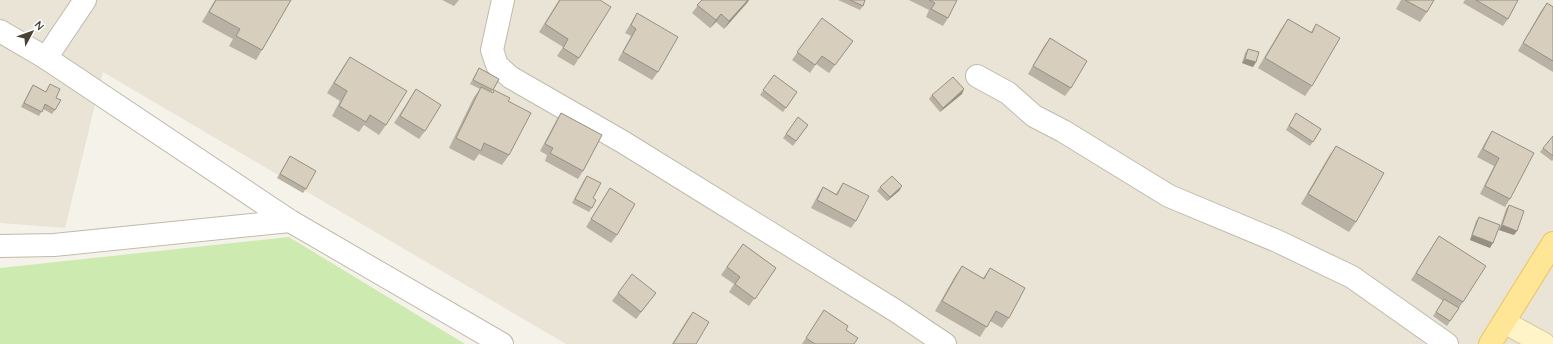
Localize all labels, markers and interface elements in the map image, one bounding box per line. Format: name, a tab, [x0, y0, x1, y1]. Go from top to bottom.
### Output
north arrow	[12, 12, 52, 52]
text: N	[32, 18, 47, 33]

